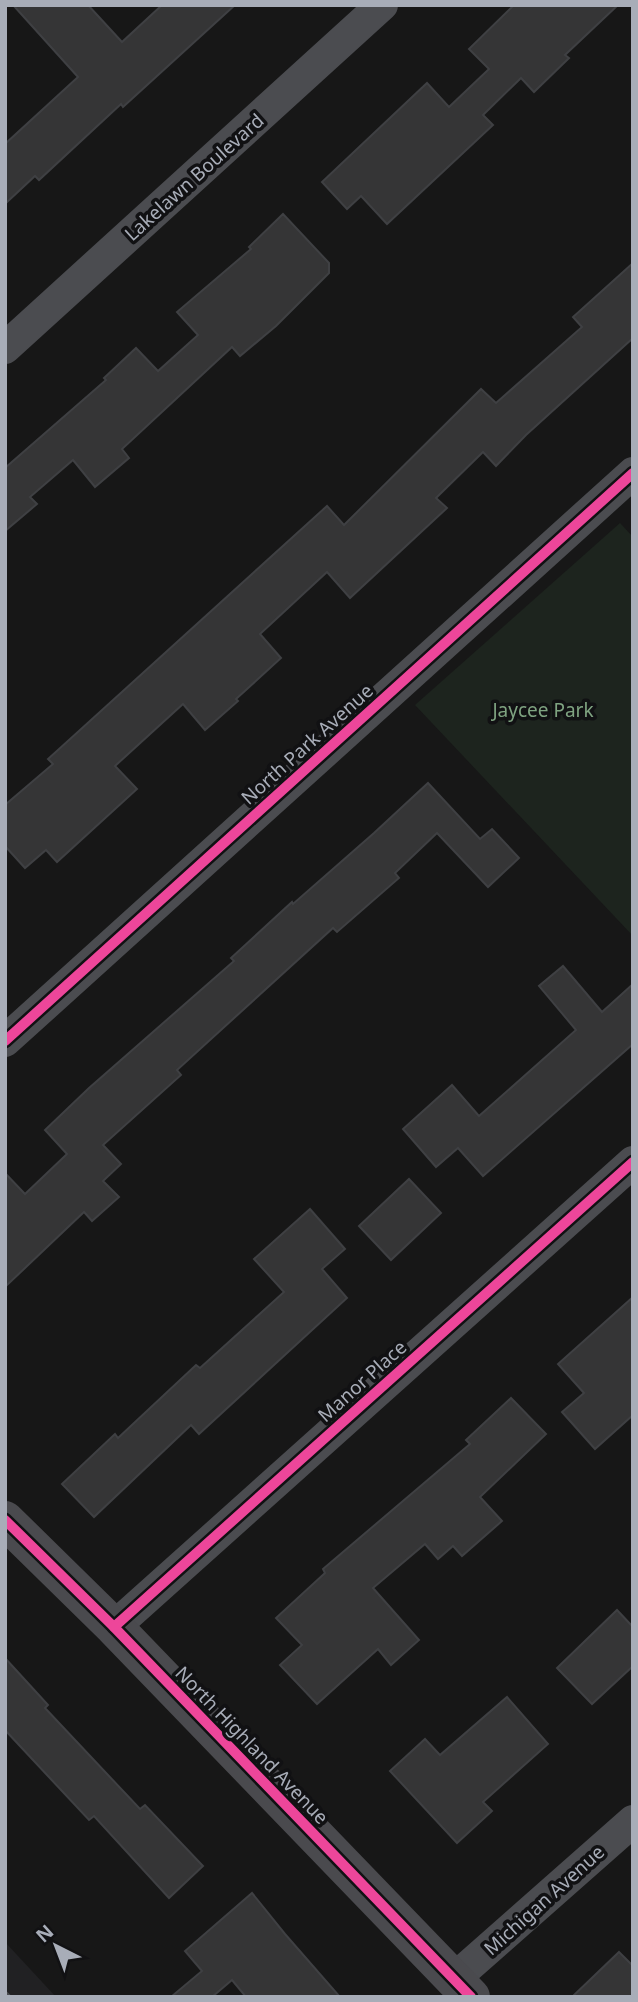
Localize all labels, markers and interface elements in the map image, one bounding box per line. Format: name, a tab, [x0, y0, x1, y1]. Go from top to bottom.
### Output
street label: Lakelawn Boulevard	[119, 107, 269, 247]
street label: North Park Avenue	[235, 678, 379, 810]
park label: Jaycee Park	[490, 697, 594, 723]
street label: Manor Place	[312, 1334, 412, 1428]
street label: North Highland Avenue	[170, 1660, 334, 1830]
street label: Michigan Avenue	[478, 1839, 610, 1961]
north arrow	[21, 1911, 91, 1981]
text: N	[30, 1919, 59, 1948]

